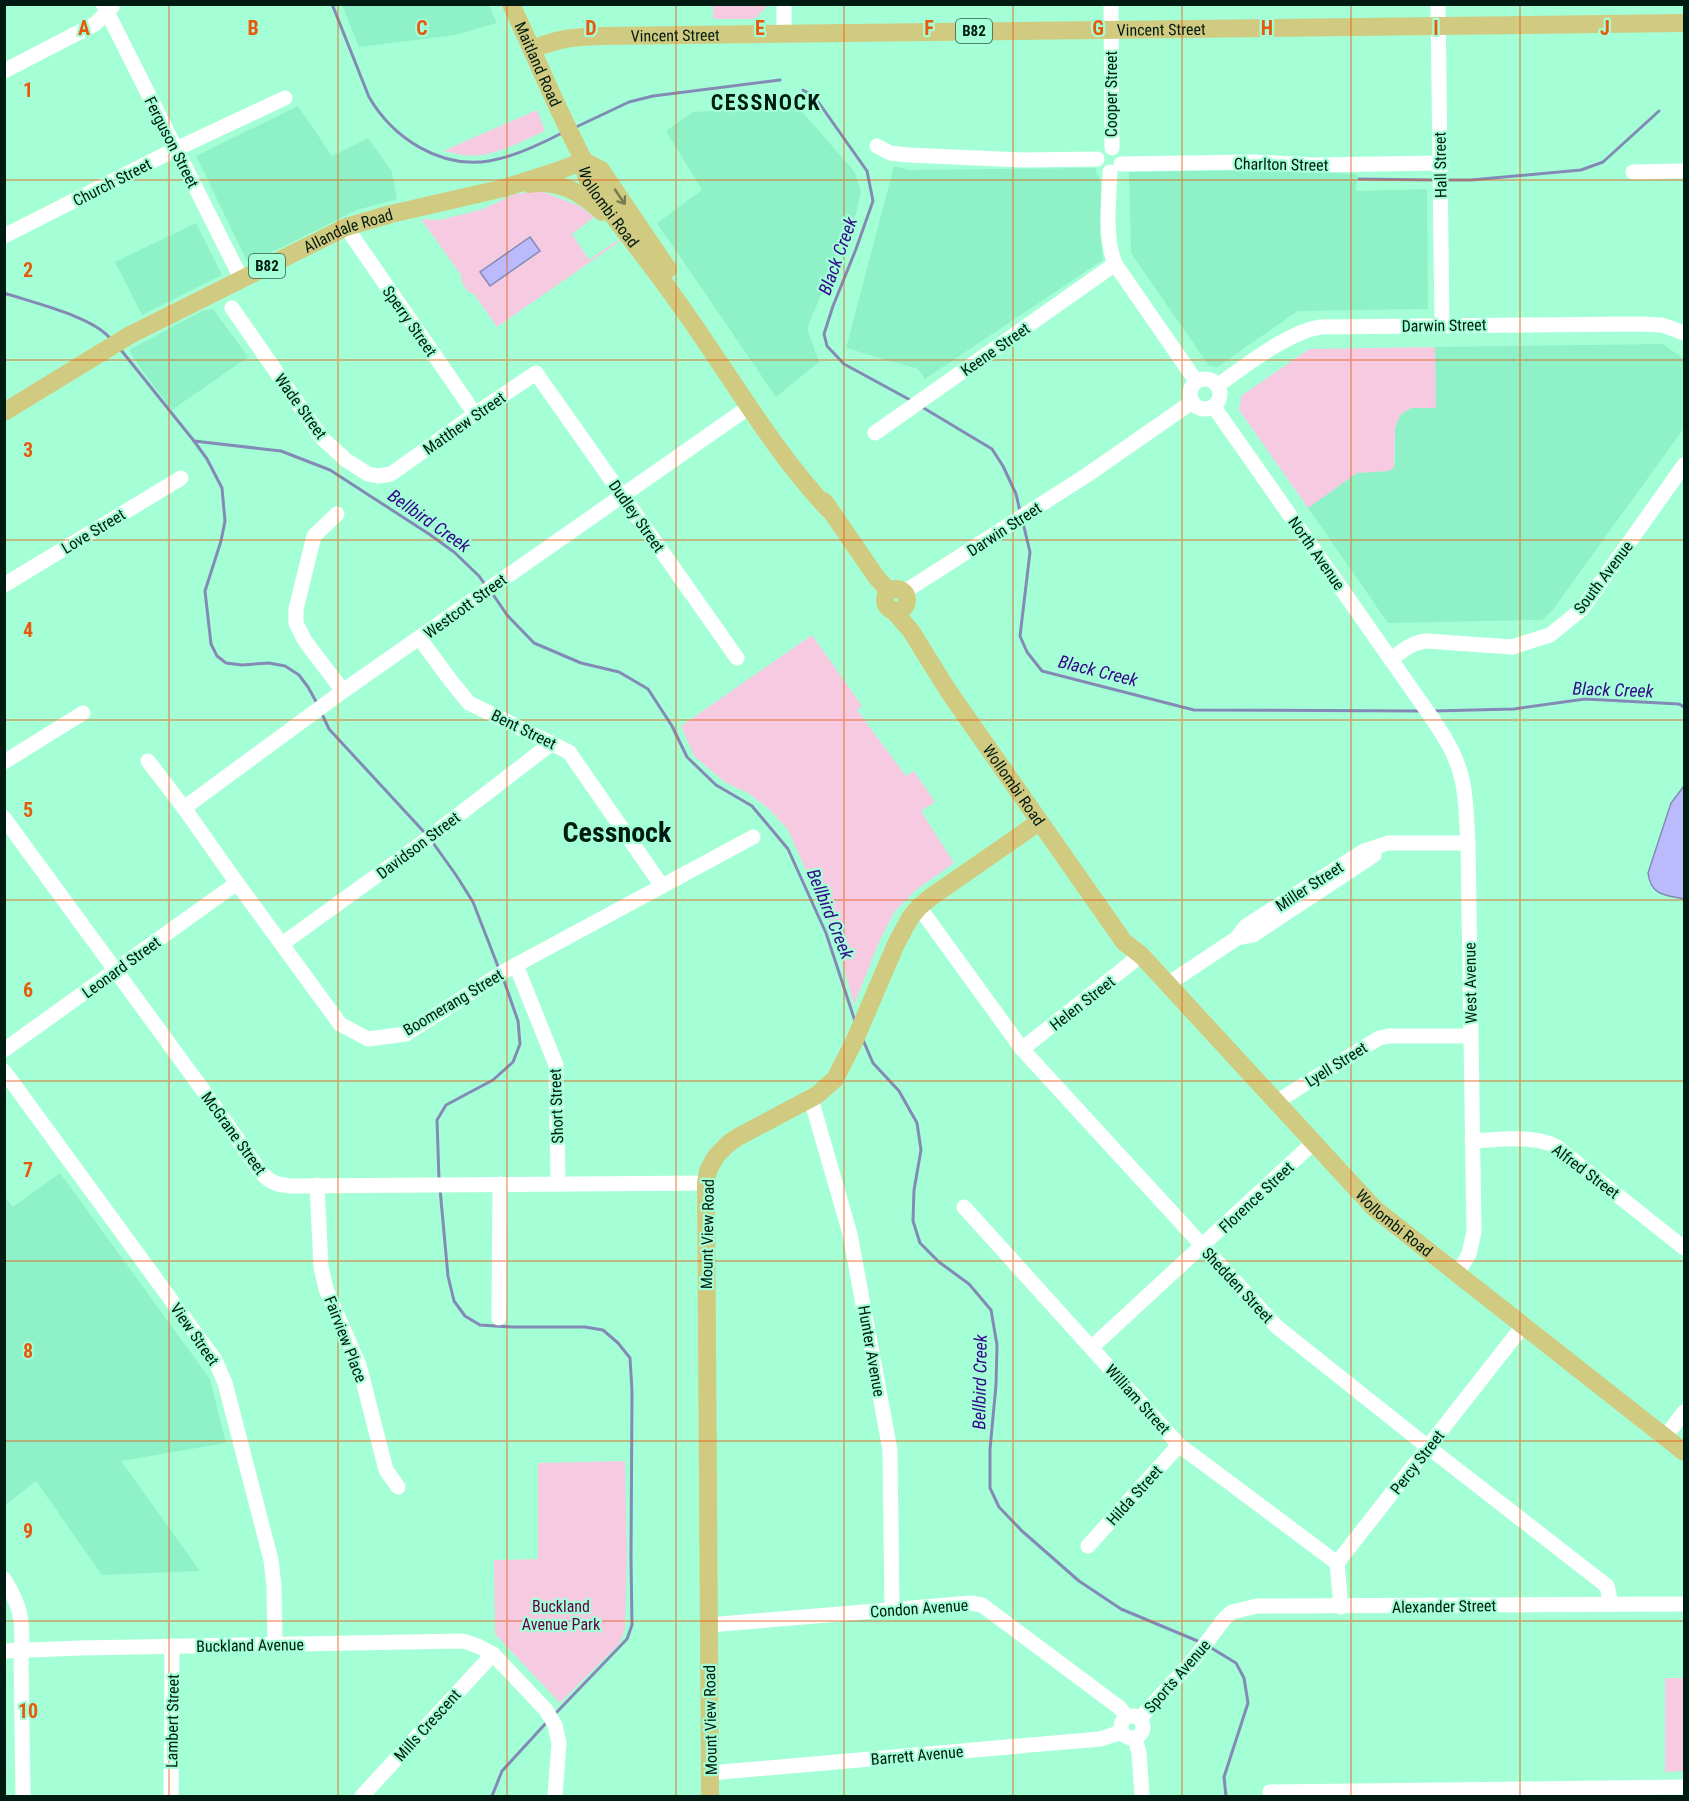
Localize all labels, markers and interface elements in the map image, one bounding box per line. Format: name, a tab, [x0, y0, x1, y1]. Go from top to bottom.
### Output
text: A	[78, 16, 90, 40]
text: B	[247, 16, 259, 40]
text: C	[416, 16, 428, 40]
text: D	[585, 16, 597, 40]
text: E	[755, 16, 765, 40]
text: F	[924, 16, 934, 40]
text: G	[1092, 16, 1104, 40]
text: H	[1261, 16, 1273, 40]
text: I	[1433, 16, 1439, 40]
text: J	[1600, 16, 1610, 40]
street label: Maitland Road	[511, 19, 565, 110]
road number: B82	[956, 19, 992, 43]
street label: Vincent Street	[1117, 20, 1206, 40]
street label: Vincent Street	[631, 26, 720, 46]
street label: Cooper Street	[1102, 50, 1121, 137]
text: 1	[23, 78, 33, 102]
district label: CESSNOCK	[711, 90, 821, 115]
street label: Ferguson Street	[140, 94, 203, 191]
street label: Hall Street	[1430, 132, 1451, 198]
street label: Church Street	[70, 154, 155, 210]
street label: Charlton Street	[1234, 154, 1329, 175]
street label: Wollombi Road	[575, 165, 643, 251]
one-way arrow	[613, 189, 626, 206]
street label: Allandale Road	[300, 205, 395, 257]
water label: Black Creek	[814, 213, 862, 298]
road number: B82	[249, 254, 285, 278]
text: 2	[23, 258, 33, 282]
street label: Sperry Street	[378, 282, 441, 360]
street label: Darwin Street	[1401, 315, 1487, 336]
street label: Keene Street	[957, 319, 1034, 380]
street label: Wade Street	[271, 370, 331, 443]
street label: Matthew Street	[420, 388, 509, 459]
text: 3	[23, 438, 33, 462]
street label: Dudley Street	[605, 477, 669, 556]
water label: Bellbird Creek	[384, 485, 475, 557]
street label: Darwin Street	[964, 498, 1045, 560]
street label: Love Street	[58, 505, 129, 558]
street label: North Avenue	[1284, 513, 1349, 594]
street label: South Avenue	[1570, 537, 1637, 617]
street label: Westcott Street	[420, 570, 511, 643]
text: 4	[23, 618, 33, 642]
water label: Black Creek	[1056, 651, 1141, 691]
water label: Black Creek	[1572, 678, 1655, 701]
street label: Bent Street	[488, 706, 560, 753]
street label: Wollombi Road	[979, 741, 1049, 830]
text: 5	[23, 798, 33, 822]
street label: Davidson Street	[373, 808, 464, 883]
district label: Cessnock	[563, 816, 672, 849]
street label: Miller Street	[1272, 857, 1347, 915]
water label: Bellbird Creek	[803, 866, 859, 963]
street label: Leonard Street	[78, 932, 164, 1002]
street label: West Avenue	[1460, 942, 1481, 1024]
street label: Boomerang Street	[400, 965, 507, 1040]
street label: Helen Street	[1046, 972, 1119, 1035]
text: 6	[23, 978, 33, 1002]
street label: Lyell Street	[1302, 1038, 1371, 1091]
street label: Short Street	[546, 1068, 567, 1144]
street label: McGrane Street	[197, 1088, 270, 1179]
street label: Alfred Street	[1548, 1140, 1623, 1203]
text: 7	[23, 1158, 33, 1182]
street label: Florence Street	[1215, 1158, 1298, 1237]
street label: Mount View Road	[697, 1179, 718, 1289]
street label: Wollombi Road	[1351, 1185, 1436, 1261]
street label: Shedden Street	[1198, 1244, 1277, 1327]
street label: Fairview Place	[320, 1293, 371, 1385]
street label: View Street	[166, 1299, 223, 1369]
street label: Hunter Avenue	[854, 1304, 889, 1398]
water label: Bellbird Creek	[968, 1333, 991, 1430]
text: 8	[23, 1339, 33, 1363]
street label: William Street	[1101, 1360, 1174, 1438]
street label: Percy Street	[1386, 1426, 1449, 1498]
street label: Hilda Street	[1103, 1461, 1166, 1529]
text: 9	[23, 1519, 33, 1543]
street label: Condon Avenue	[869, 1596, 969, 1621]
street label: Alexander Street	[1392, 1596, 1497, 1617]
park label: Buckland Avenue Park	[522, 1597, 601, 1634]
street label: Buckland Avenue	[196, 1635, 304, 1656]
street label: Sports Avenue	[1140, 1636, 1214, 1717]
street label: Mount View Road	[700, 1665, 721, 1775]
street label: Lambert Street	[162, 1674, 183, 1768]
street label: Mills Crescent	[390, 1685, 465, 1765]
text: 10	[18, 1699, 38, 1723]
street label: Barrett Avenue	[870, 1742, 964, 1769]

